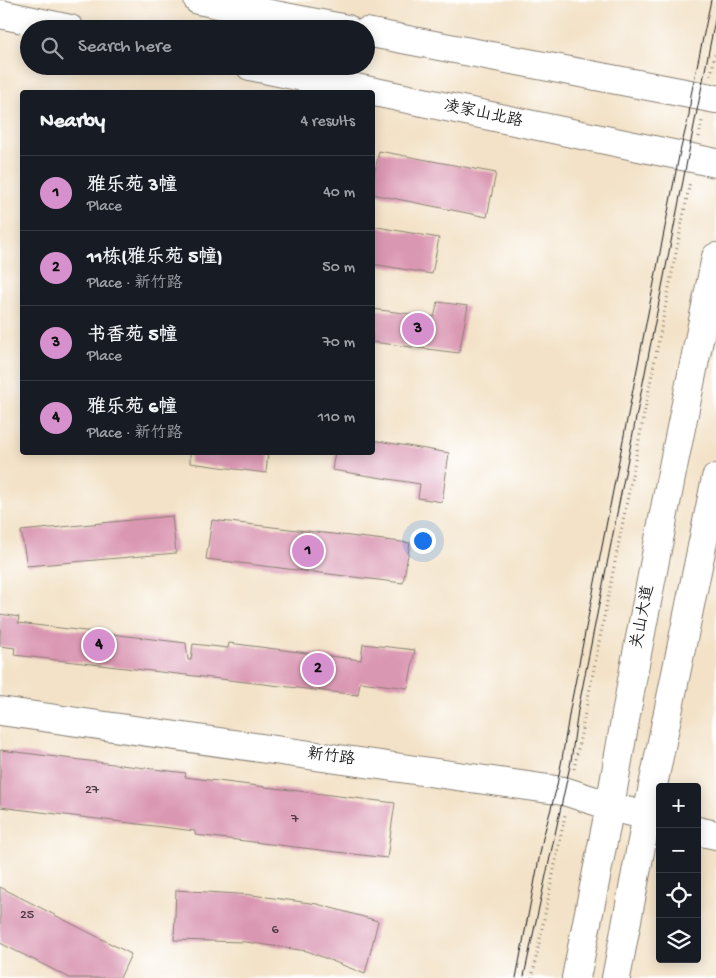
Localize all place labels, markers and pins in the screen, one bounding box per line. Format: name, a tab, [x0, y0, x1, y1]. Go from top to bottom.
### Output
pin: 3	[402, 310, 434, 348]
pin: 1	[292, 532, 324, 570]
pin: 4	[83, 626, 115, 664]
pin: 2	[302, 650, 334, 688]

